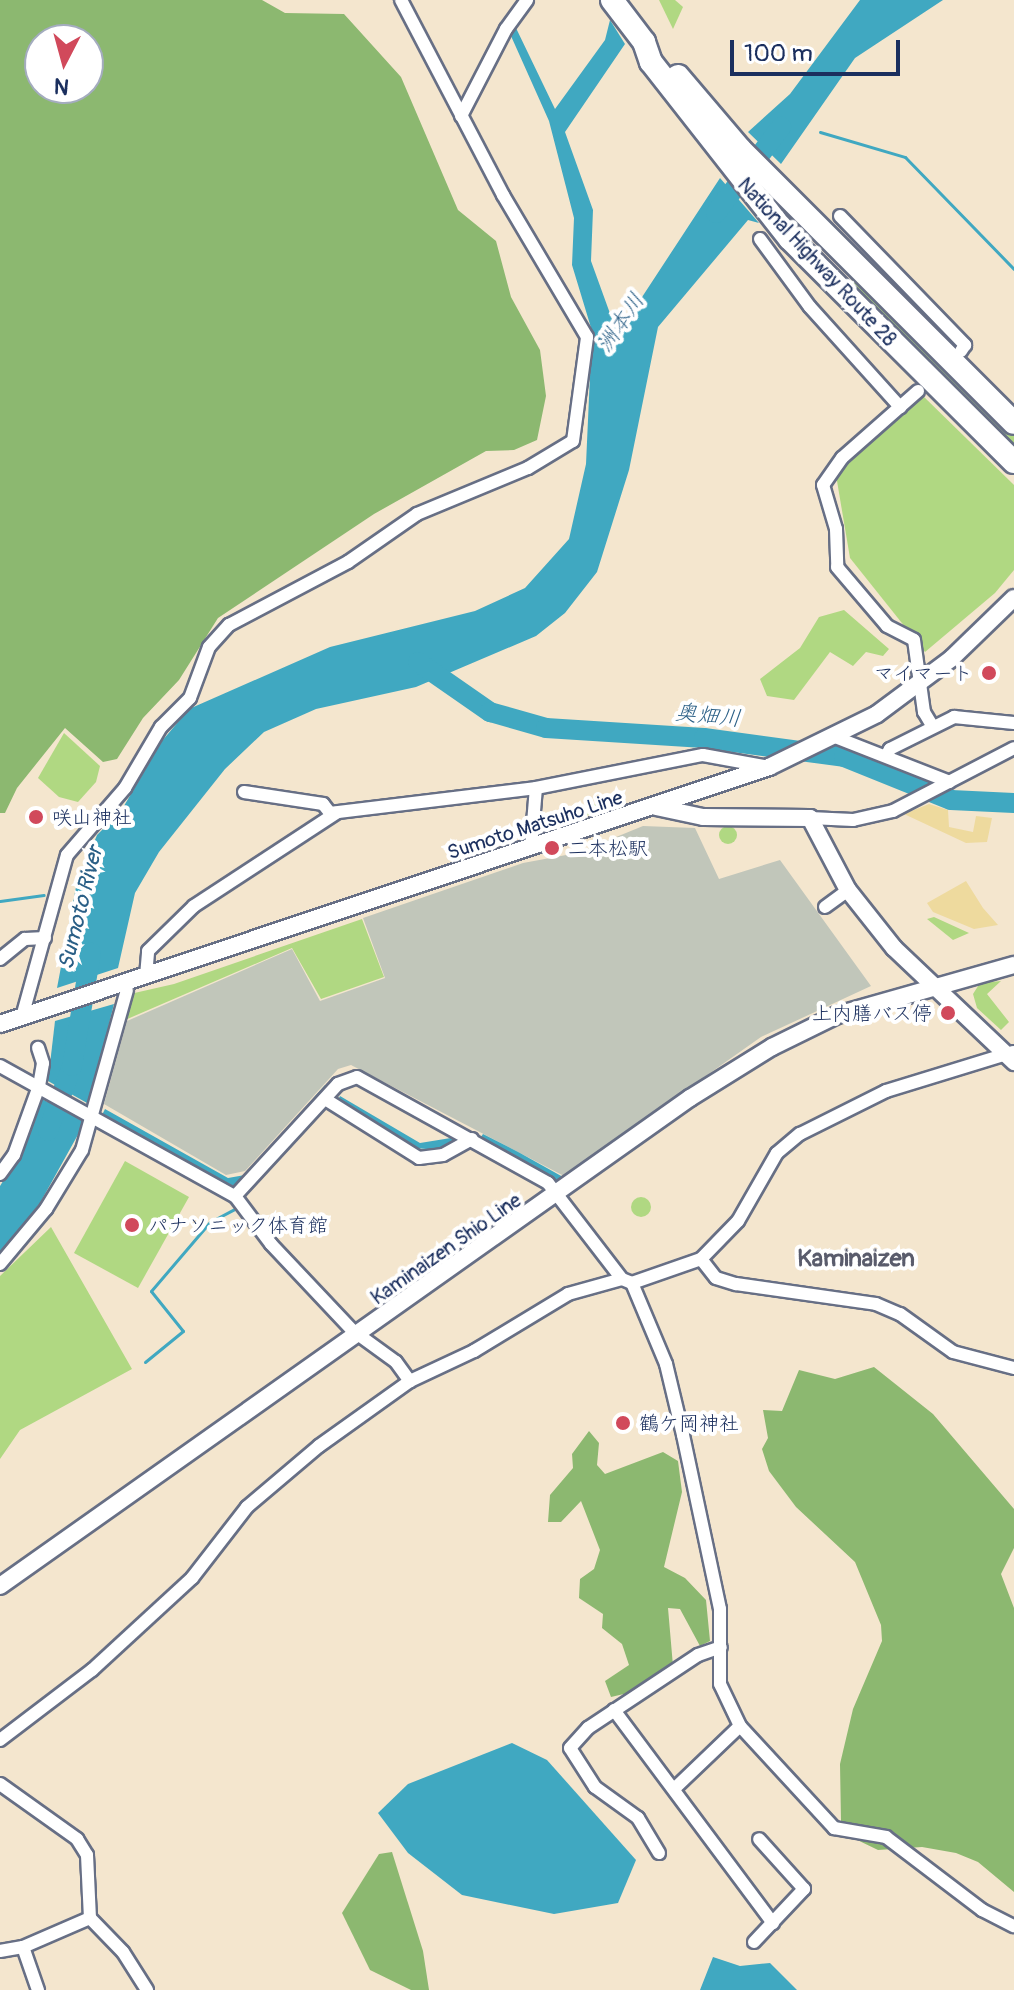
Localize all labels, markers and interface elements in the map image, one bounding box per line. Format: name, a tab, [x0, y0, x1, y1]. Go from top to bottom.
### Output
north arrow	[24, 24, 104, 104]
scale bar	[734, 24, 904, 74]
text: 100 m	[744, 39, 813, 68]
text: N	[53, 71, 71, 101]
street label: National Highway Route 28	[733, 173, 901, 351]
water label: 洲本川	[592, 288, 650, 358]
place label: マイマート	[873, 661, 973, 685]
marker: マイマート	[980, 664, 998, 682]
water label: 奥畑川	[674, 699, 742, 733]
street label: Sumoto Matsuho Line	[444, 785, 626, 865]
place label: 咲山神社	[52, 805, 132, 829]
marker: 咲山神社	[27, 808, 45, 826]
place label: 二本松駅	[568, 836, 648, 860]
marker: 二本松駅	[543, 839, 561, 857]
water label: Sumoto River	[53, 844, 109, 972]
place label: 上内膳バス停	[812, 1001, 932, 1025]
marker: 上内膳バス停	[939, 1004, 957, 1022]
street label: Kaminaizen Shio Line	[366, 1188, 526, 1310]
place label: パナソニック体育館	[148, 1213, 328, 1237]
marker: パナソニック体育館	[123, 1216, 141, 1234]
district label: Kaminaizen	[797, 1245, 915, 1273]
place label: 鶴ケ岡神社	[639, 1411, 739, 1435]
marker: 鶴ケ岡神社	[614, 1414, 632, 1432]

